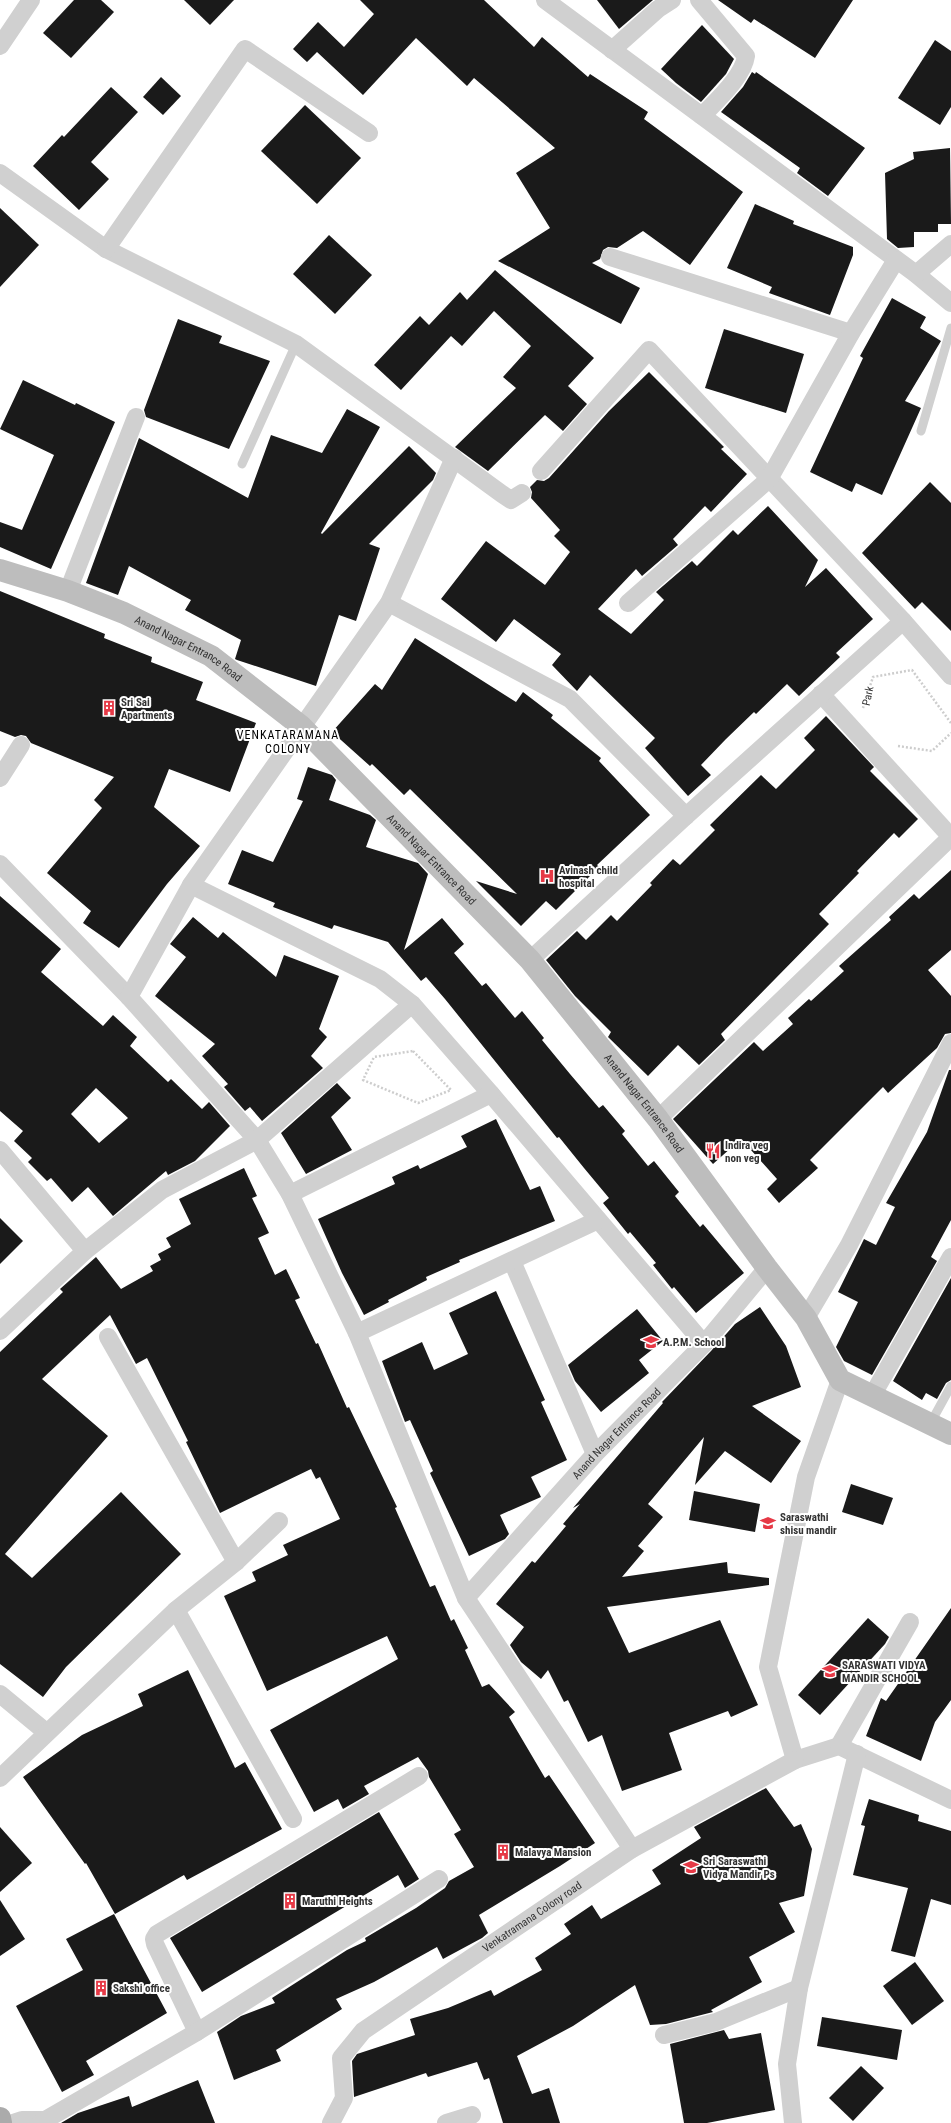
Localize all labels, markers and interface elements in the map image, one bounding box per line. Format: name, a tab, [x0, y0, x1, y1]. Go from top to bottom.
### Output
street label: Anand Nagar Entrance Road	[133, 613, 245, 684]
street label: Park	[860, 685, 876, 707]
place label: Sri Sai Apartments	[121, 696, 172, 722]
building icon: Sri Sai Apartments	[100, 699, 118, 717]
district label: VENKATARAMANA COLONY	[237, 728, 339, 756]
street label: Anand Nagar Entrance Road	[384, 811, 479, 907]
place label: Avinash child hospital	[559, 864, 618, 890]
hospital icon: Avinash child hospital	[538, 867, 556, 885]
street label: Anand Nagar Entrance Road	[602, 1051, 687, 1155]
place label: Indira veg non veg	[725, 1139, 768, 1165]
restaurant icon: Indira veg non veg	[704, 1142, 722, 1160]
school or university icon: A.P.M. School	[642, 1333, 660, 1351]
place label: A.P.M. School	[663, 1336, 724, 1349]
street label: Anand Nagar Entrance Road	[569, 1385, 663, 1482]
place label: Saraswathi shisu mandir	[780, 1511, 837, 1537]
school or university icon: Saraswathi shisu mandir	[759, 1514, 777, 1532]
place label: SARASWATI VIDYA MANDIR SCHOOL	[842, 1659, 926, 1685]
school or university icon: SARASWATI VIDYA MANDIR SCHOOL	[821, 1662, 839, 1680]
building icon: Malavya Mansion	[494, 1843, 512, 1861]
place label: Malavya Mansion	[515, 1846, 591, 1859]
place label: Sri Saraswathi Vidya Mandir Ps	[703, 1855, 775, 1881]
school or university icon: Sri Saraswathi Vidya Mandir Ps	[682, 1858, 700, 1876]
street label: Venkatramana Colony road	[480, 1879, 584, 1955]
building icon: Maruthi Heights	[281, 1892, 299, 1910]
place label: Maruthi Heights	[302, 1895, 373, 1908]
building icon: Sakshi office	[92, 1979, 110, 1997]
place label: Sakshi office	[113, 1982, 170, 1995]

